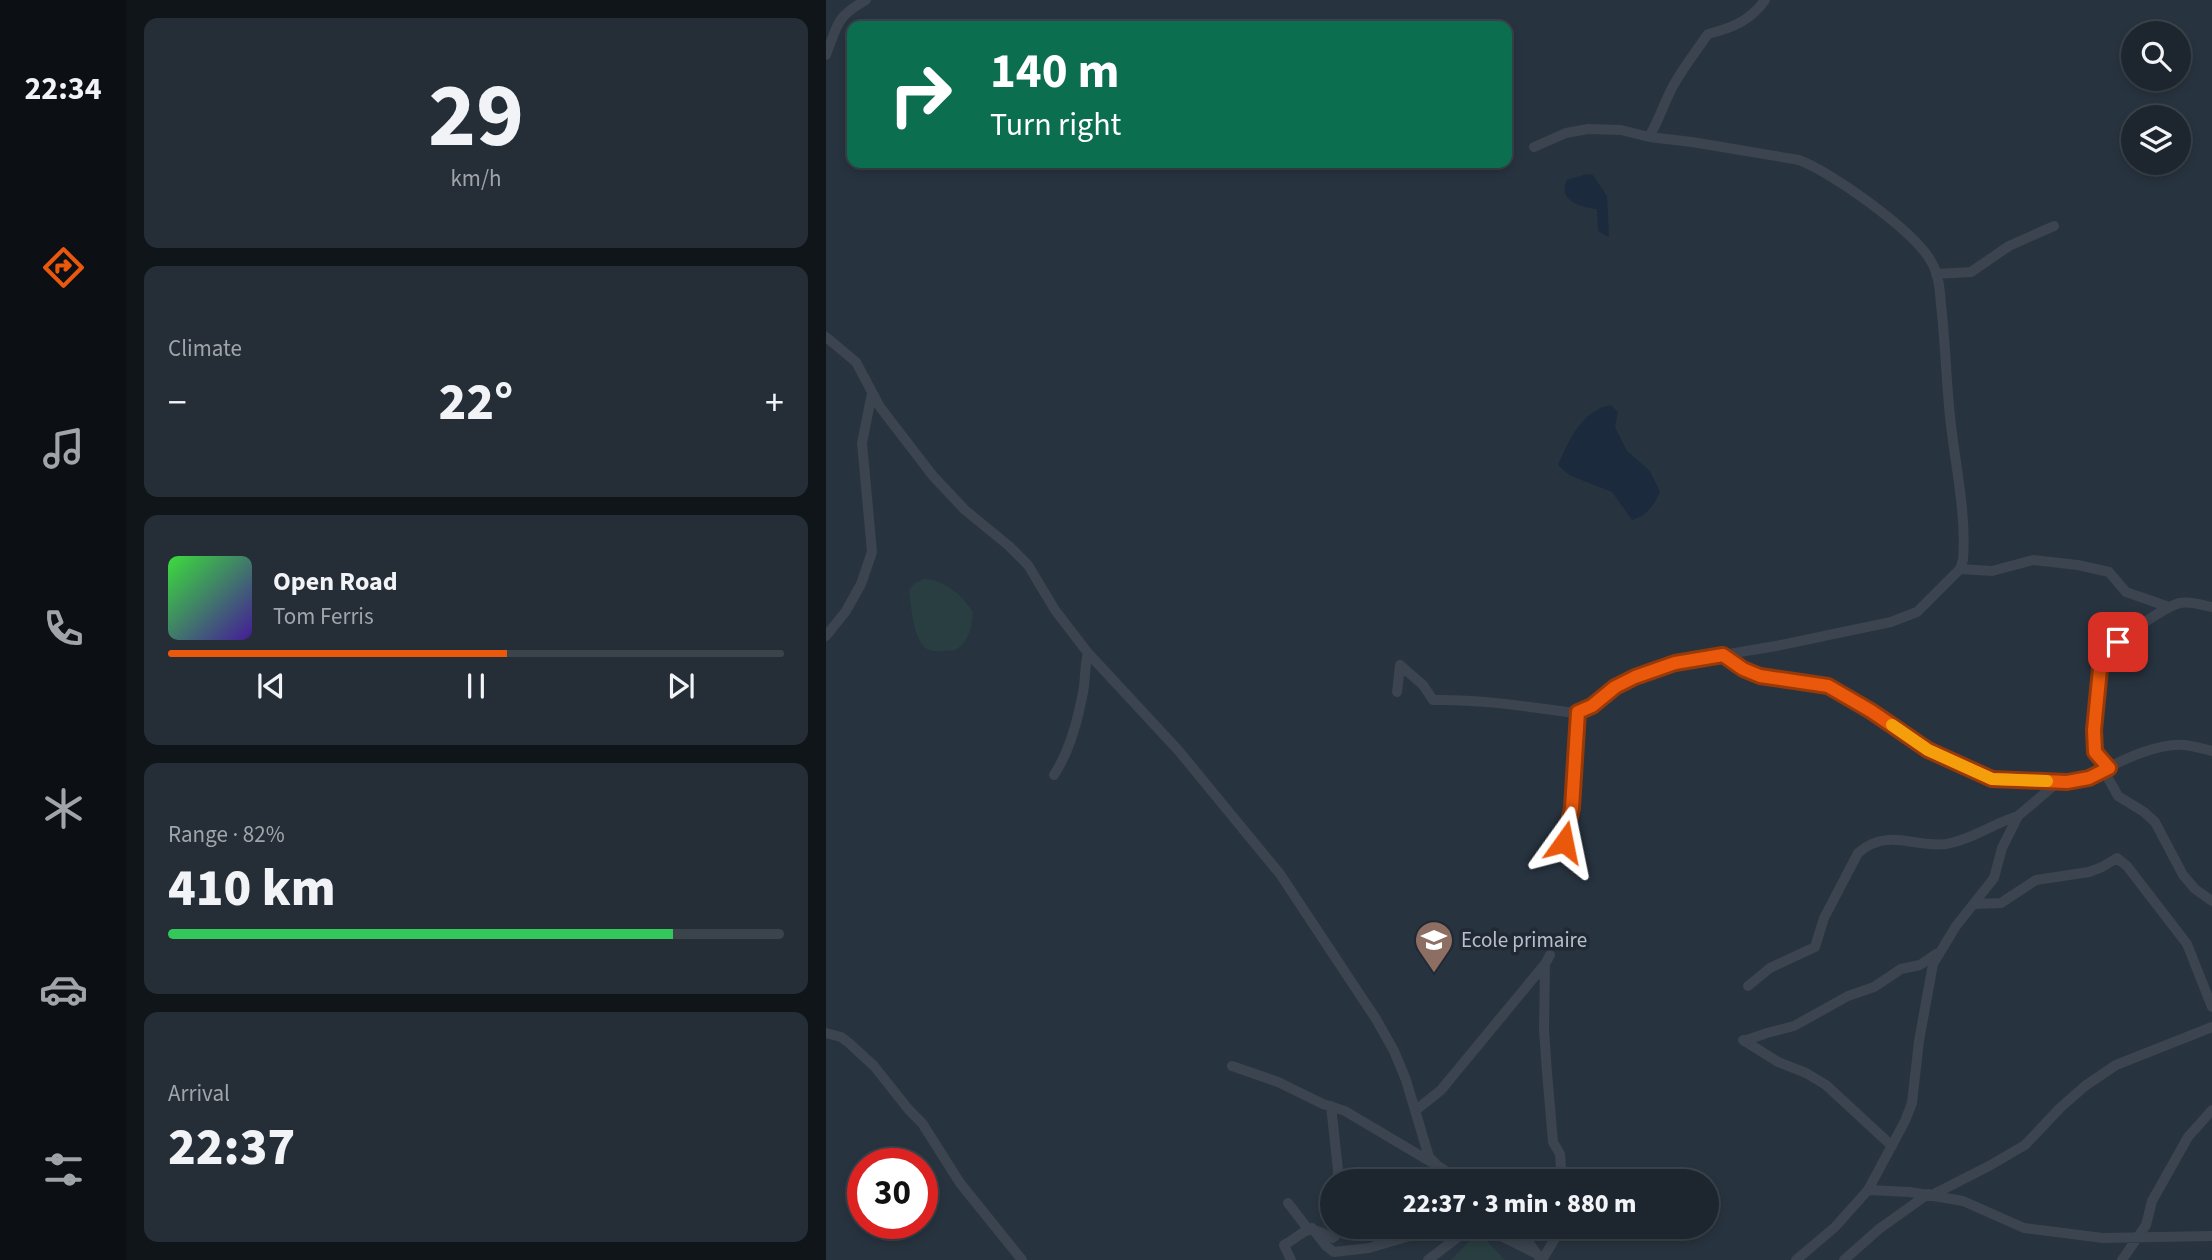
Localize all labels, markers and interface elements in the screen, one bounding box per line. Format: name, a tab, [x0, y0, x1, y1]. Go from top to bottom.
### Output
map controls	[2121, 21, 2191, 175]
button: search	[2121, 21, 2191, 91]
text: 140 m	[990, 37, 1119, 107]
icon: right	[875, 49, 966, 140]
text: 29	[428, 52, 524, 181]
text: 22:34	[24, 66, 102, 112]
text: Turn right	[990, 102, 1121, 148]
button: layers	[2121, 105, 2191, 175]
text: km/h	[450, 162, 502, 195]
icon: directions	[39, 243, 88, 292]
text: Climate	[168, 332, 242, 365]
text: 22°	[439, 366, 513, 440]
text: −	[168, 376, 187, 430]
text: +	[765, 376, 784, 430]
icon: music	[39, 424, 88, 473]
text: Open Road	[273, 563, 398, 600]
text: Tom Ferris	[273, 600, 374, 633]
icon: phone	[39, 604, 88, 653]
pin	[2088, 612, 2148, 672]
icon: arrive	[2099, 623, 2137, 661]
icon: previous	[252, 667, 290, 705]
icon: pause	[457, 667, 495, 705]
icon: next	[662, 667, 700, 705]
icon: climate	[39, 784, 88, 833]
position arrow	[1527, 805, 1601, 879]
text: Range · 82%	[168, 818, 285, 851]
text: 410 km	[168, 852, 336, 926]
school or university icon: Ecole primaire	[1413, 919, 1455, 974]
place label: Ecole primaire	[1461, 925, 1587, 955]
icon: car	[39, 965, 88, 1014]
text: Arrival	[168, 1077, 230, 1110]
text: 22:37	[168, 1111, 295, 1185]
icon: filters	[39, 1145, 88, 1194]
speed limit sign: 30	[847, 1148, 938, 1239]
text: 22:37 · 3 min · 880 m	[1403, 1185, 1636, 1222]

